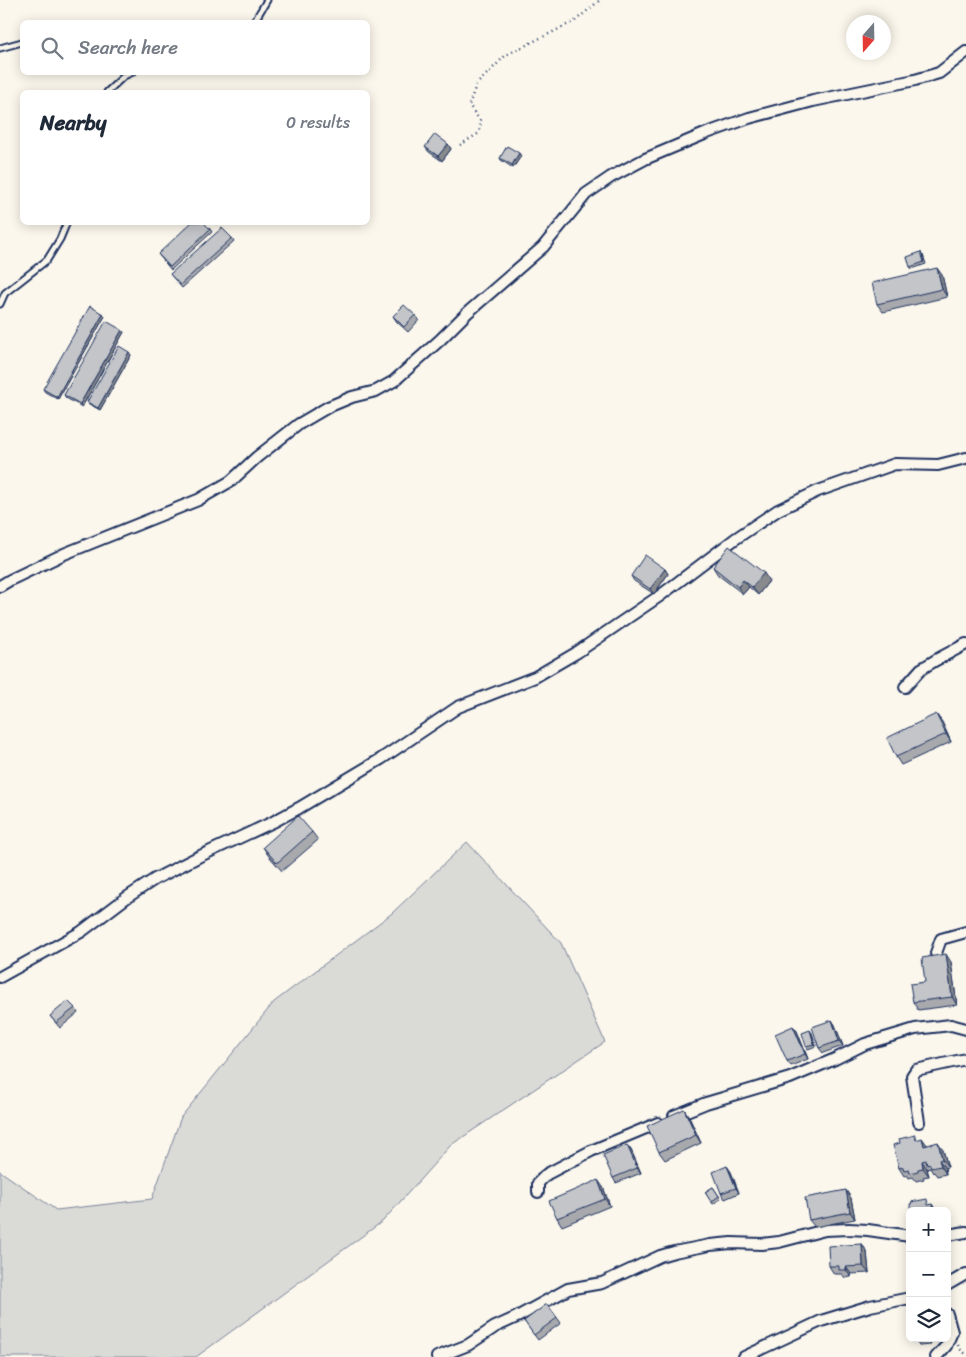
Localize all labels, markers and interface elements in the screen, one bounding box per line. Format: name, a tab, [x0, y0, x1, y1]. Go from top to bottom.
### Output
north arrow	[846, 15, 891, 60]
search box	[20, 20, 370, 75]
text: Search here	[78, 31, 178, 64]
icon: search	[38, 34, 66, 62]
text: Nearby	[40, 104, 106, 142]
text: 0 results	[286, 108, 350, 137]
map controls	[906, 1207, 951, 1342]
button: +	[906, 1207, 951, 1252]
button: −	[906, 1252, 951, 1297]
button: layers	[906, 1297, 951, 1342]

